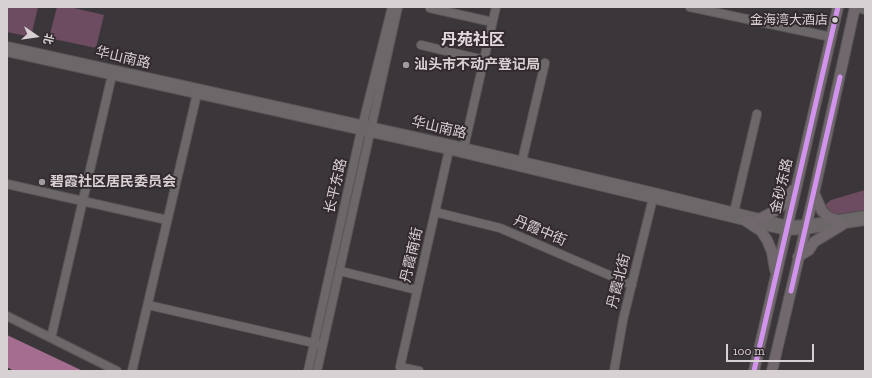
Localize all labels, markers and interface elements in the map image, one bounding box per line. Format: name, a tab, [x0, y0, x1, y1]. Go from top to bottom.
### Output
place label: 金海湾大酒店	[750, 12, 828, 28]
marker: 金海湾大酒店	[830, 15, 840, 25]
north arrow	[16, 16, 56, 56]
district label: 丹苑社区	[441, 30, 505, 50]
text: 北	[41, 32, 56, 46]
street label: 华山南路	[94, 44, 152, 72]
place label: 汕头市不动产登记局	[414, 57, 540, 73]
marker: 汕头市不动产登记局	[401, 60, 411, 70]
street label: 华山南路	[410, 114, 468, 142]
street label: 长平东路	[322, 157, 350, 215]
street label: 金砂东路	[768, 157, 796, 215]
place label: 碧霞社区居民委员会	[50, 174, 176, 190]
marker: 碧霞社区居民委员会	[37, 177, 47, 187]
street label: 丹霞中街	[511, 212, 569, 250]
street label: 丹霞南街	[398, 226, 426, 284]
street label: 丹霞北街	[604, 252, 634, 310]
scale bar	[728, 336, 816, 362]
text: 100 m	[733, 344, 765, 358]

